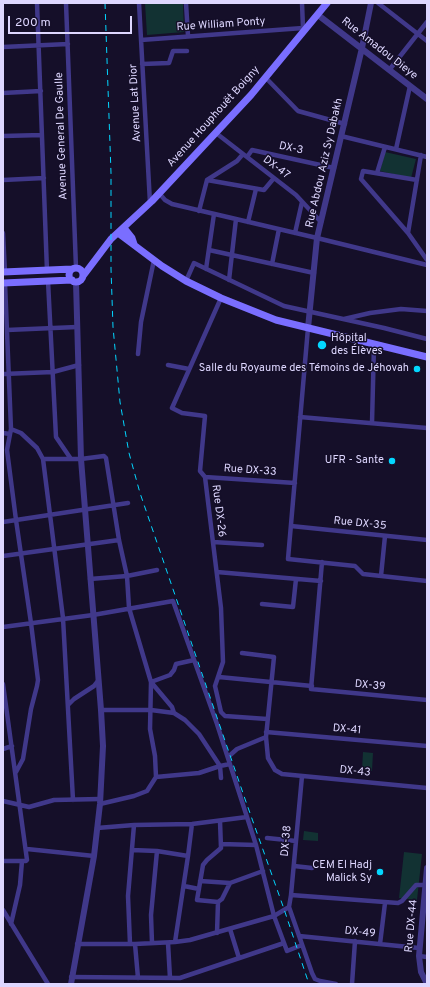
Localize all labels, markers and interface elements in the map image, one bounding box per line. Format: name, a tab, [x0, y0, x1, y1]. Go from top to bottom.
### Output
scale bar	[10, 8, 134, 34]
text: 200 m	[15, 15, 51, 31]
street label: Rue William Ponty	[176, 15, 266, 35]
street label: Rue Amadou Dieye	[338, 15, 420, 83]
street label: Avenue Lat Dior	[127, 63, 145, 143]
street label: Avenue Houphouët Boigny	[165, 64, 263, 170]
street label: Avenue General De Gaulle	[53, 72, 71, 200]
street label: Rue Abdou Aziz Sy Dabakh	[304, 97, 346, 229]
street label: DX-3	[278, 140, 304, 158]
street label: DX-47	[260, 154, 292, 182]
place label: Hôpital des Élèves	[331, 332, 383, 358]
marker: Hôpital des Élèves	[316, 339, 328, 351]
place label: Salle du Royaume des Témoins de Jéhovah	[199, 362, 409, 376]
marker: Salle du Royaume des Témoins de Jéhovah	[412, 364, 422, 374]
place label: UFR - Sante	[325, 454, 384, 468]
marker: UFR - Sante	[387, 456, 397, 466]
street label: Rue DX-33	[223, 463, 277, 479]
street label: Rue DX-26	[208, 484, 228, 538]
street label: Rue DX-35	[333, 515, 387, 533]
street label: DX-39	[354, 678, 386, 694]
street label: DX-41	[332, 722, 362, 738]
street label: DX-43	[339, 764, 371, 780]
street label: DX-38	[279, 825, 295, 857]
place label: CEM El Hadj Malick Sy	[312, 859, 372, 885]
marker: CEM El Hadj Malick Sy	[375, 867, 385, 877]
street label: Rue DX-44	[403, 899, 421, 953]
street label: DX-49	[344, 925, 376, 941]

